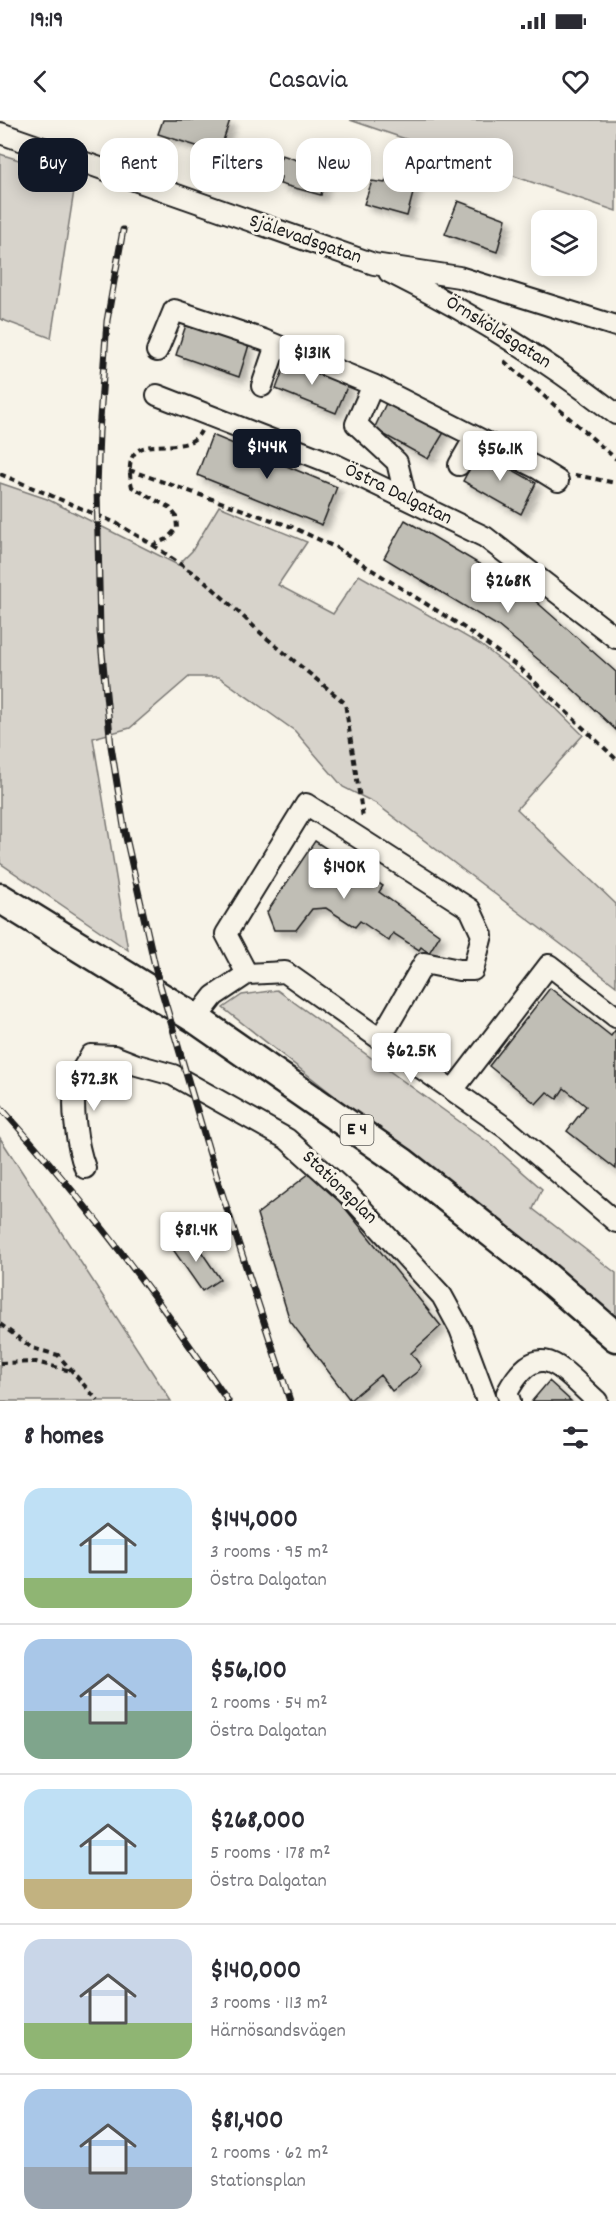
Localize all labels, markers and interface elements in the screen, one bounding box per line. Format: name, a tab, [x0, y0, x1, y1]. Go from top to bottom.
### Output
text: 19:19	[30, 6, 63, 37]
text: Casavia	[269, 62, 347, 101]
icon: back	[24, 65, 57, 98]
icon: heart	[559, 65, 592, 98]
chip: Buy	[18, 138, 88, 192]
chip: Rent	[100, 138, 178, 192]
chip: Filters	[190, 138, 284, 192]
chip: New	[296, 138, 371, 192]
chip: Apartment	[383, 138, 513, 192]
street label: Själevadsgatan	[245, 208, 365, 272]
map controls	[531, 210, 597, 276]
button: layers	[531, 210, 597, 276]
street label: Örnsköldsgatan	[440, 289, 556, 377]
pin: $131K	[270, 335, 354, 386]
text: $131K	[293, 340, 331, 368]
pin: $144K	[225, 429, 309, 480]
pin: $56.1K	[451, 431, 549, 482]
text: $144K	[247, 434, 287, 462]
text: $56.1K	[477, 436, 523, 464]
street label: Östra Dalgatan	[339, 457, 457, 533]
pin: $268K	[466, 563, 550, 614]
text: $268K	[485, 568, 531, 596]
pin: $140K	[302, 849, 386, 900]
text: $140K	[323, 854, 365, 882]
pin: $62.5K	[362, 1033, 460, 1084]
text: $62.5K	[386, 1038, 436, 1066]
pin: $72.3K	[45, 1061, 143, 1112]
text: $72.3K	[70, 1066, 118, 1094]
road number: E 4	[340, 1115, 374, 1145]
street label: Stationsplan	[295, 1145, 383, 1231]
pin: $81.4K	[147, 1212, 245, 1263]
text: $81.4K	[174, 1217, 218, 1245]
text: 8 homes	[24, 1419, 104, 1456]
icon: filters	[559, 1421, 592, 1454]
text: $144,000	[210, 1502, 298, 1539]
icon: home	[72, 1512, 144, 1584]
text: 3 rooms · 95 m²	[210, 1539, 329, 1567]
text: Östra Dalgatan	[210, 1567, 327, 1595]
text: $56,100	[210, 1653, 287, 1690]
icon: home	[72, 1663, 144, 1735]
text: 2 rooms · 54 m²	[210, 1690, 328, 1718]
text: Östra Dalgatan	[210, 1718, 327, 1746]
text: $268,000	[210, 1803, 305, 1840]
icon: home	[72, 1813, 144, 1885]
text: 5 rooms · 178 m²	[210, 1840, 331, 1868]
text: Östra Dalgatan	[210, 1868, 327, 1896]
text: $140,000	[210, 1953, 301, 1990]
icon: home	[72, 1963, 144, 2035]
text: 3 rooms · 113 m²	[210, 1990, 328, 2018]
text: Härnösandsvägen	[210, 2018, 346, 2046]
text: $81,400	[210, 2103, 283, 2140]
icon: home	[72, 2113, 144, 2185]
text: 2 rooms · 62 m²	[210, 2140, 329, 2168]
text: Stationsplan	[210, 2168, 306, 2196]

